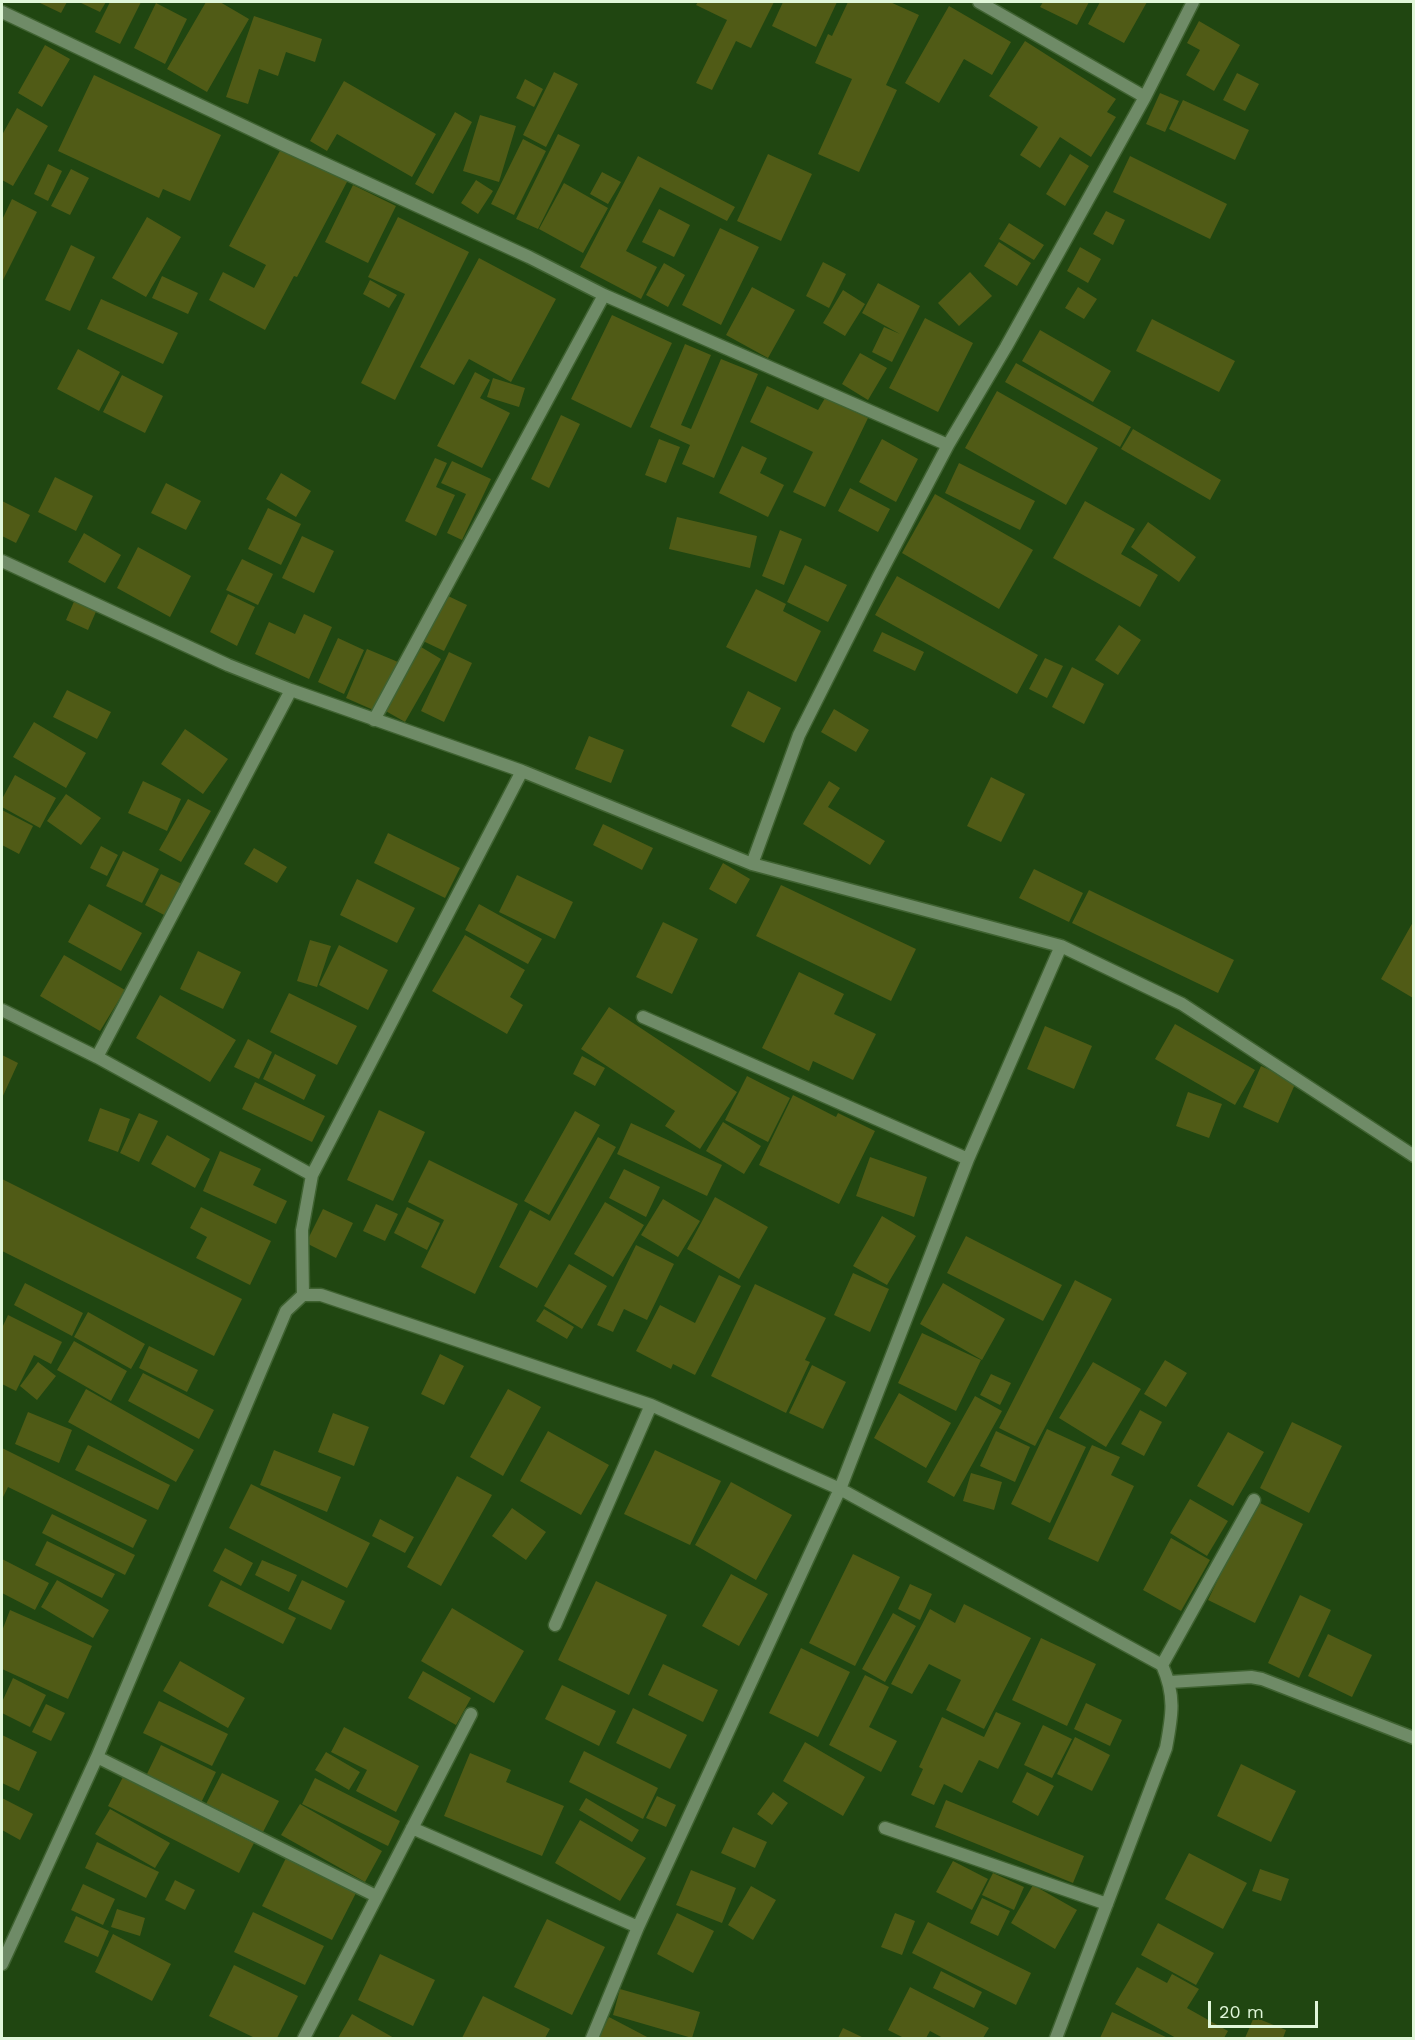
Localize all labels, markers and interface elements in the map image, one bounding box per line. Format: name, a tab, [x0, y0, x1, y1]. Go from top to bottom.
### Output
scale bar	[1211, 1989, 1320, 2027]
text: 20 m	[1219, 2001, 1264, 2022]

